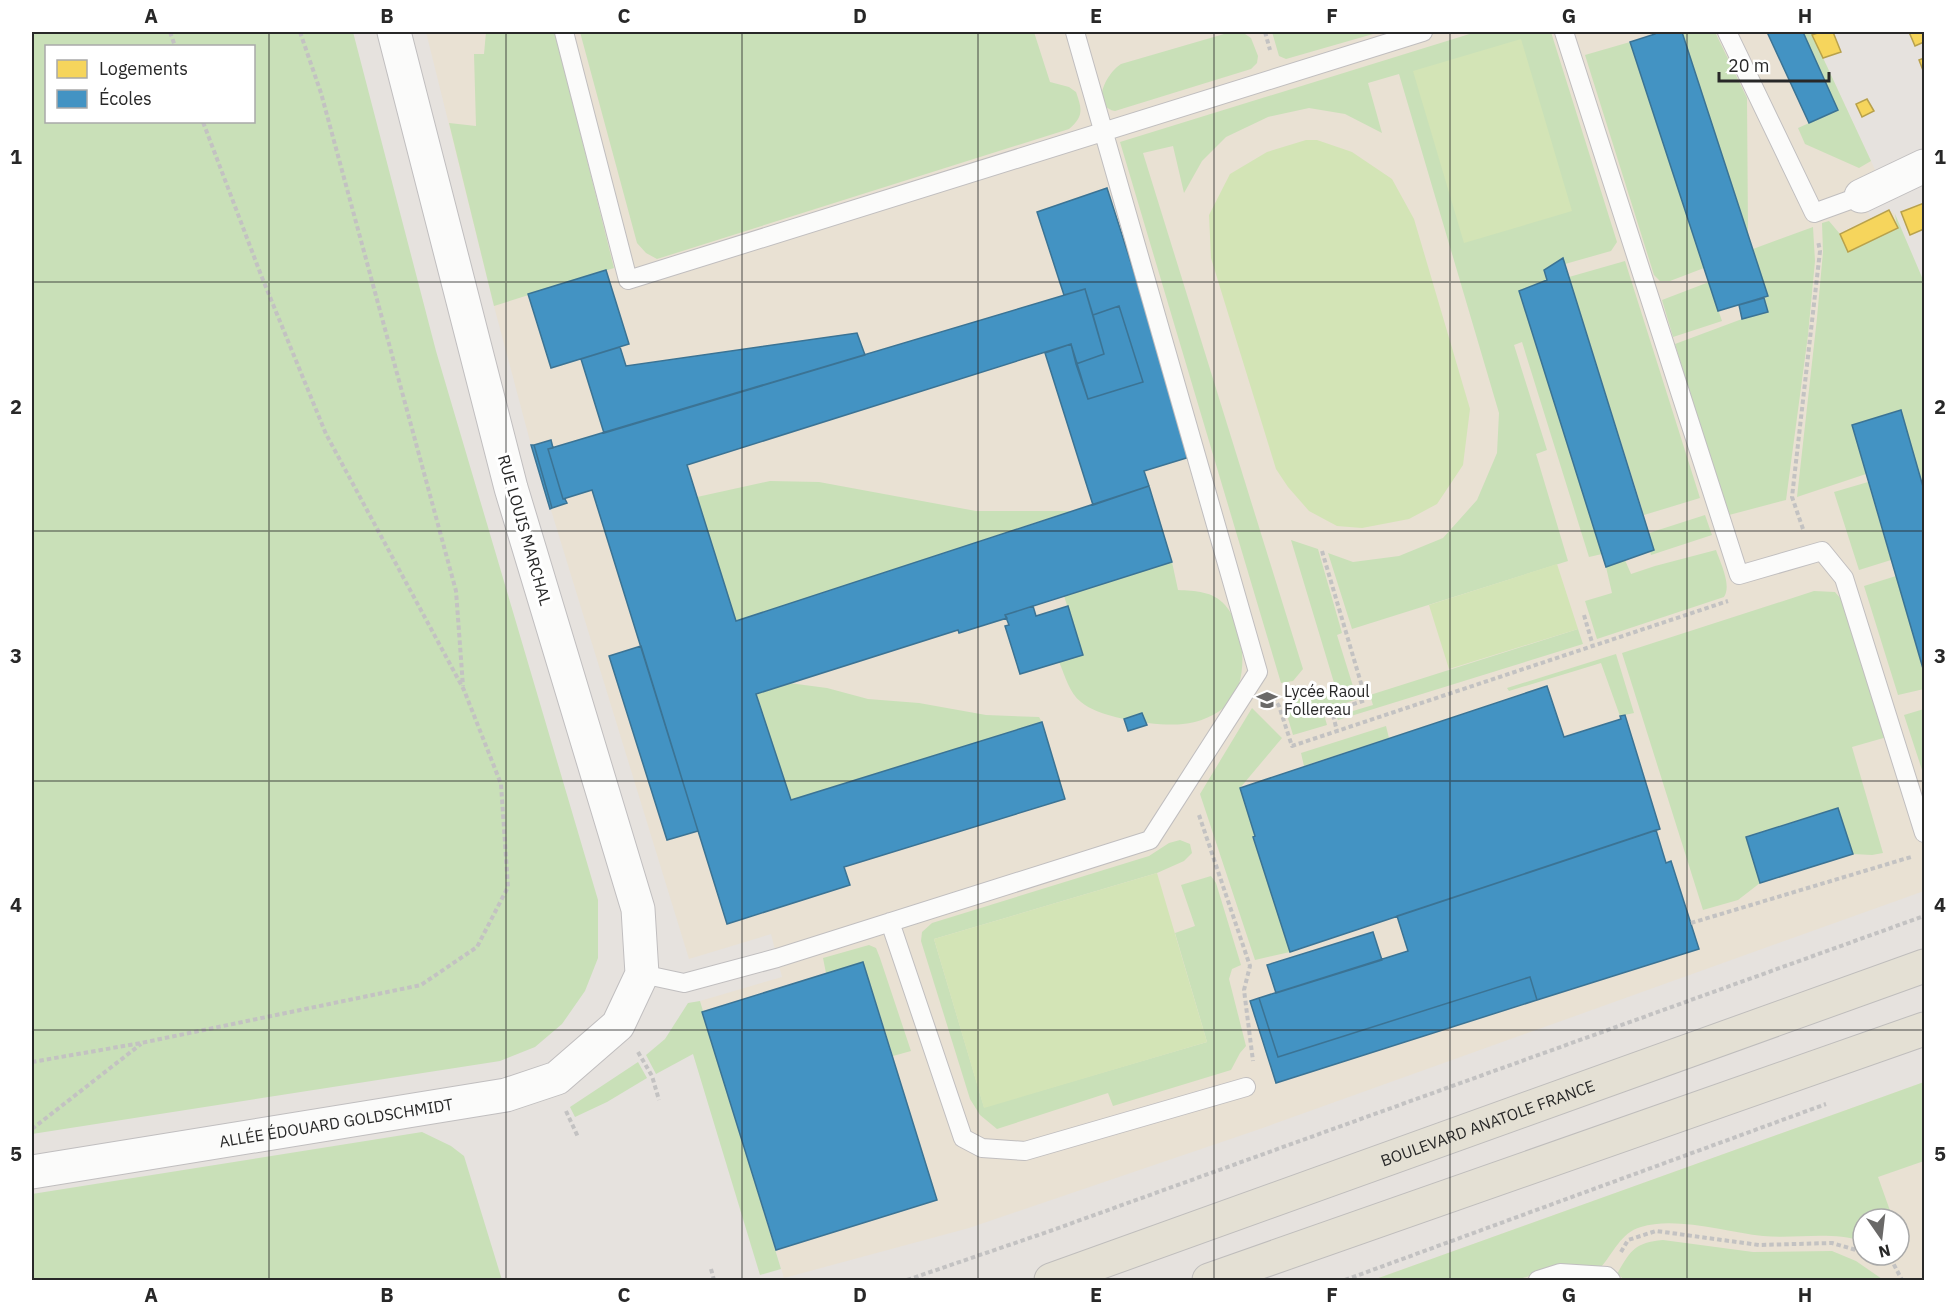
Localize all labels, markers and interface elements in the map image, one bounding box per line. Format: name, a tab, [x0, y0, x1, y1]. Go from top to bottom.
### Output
text: A	[144, 2, 158, 29]
text: B	[380, 2, 394, 29]
text: C	[617, 2, 631, 29]
text: D	[853, 2, 867, 29]
text: E	[1090, 2, 1102, 29]
text: F	[1326, 2, 1338, 29]
text: G	[1562, 2, 1576, 29]
text: H	[1798, 2, 1812, 29]
legend	[45, 45, 255, 123]
scale bar	[1719, 45, 1828, 83]
text: 20 m	[1728, 54, 1770, 77]
text: Logements	[99, 57, 188, 80]
text: Écoles	[99, 87, 152, 110]
text: 1	[10, 143, 22, 170]
text: 1	[1934, 143, 1946, 170]
text: 2	[10, 393, 22, 420]
text: 2	[1934, 393, 1946, 420]
street label: RUE LOUIS MARCHAL	[494, 452, 556, 608]
text: 3	[10, 642, 22, 669]
text: 3	[1934, 642, 1946, 669]
place label: Lycée Raoul Follereau	[1284, 681, 1370, 719]
school or university icon: Lycée Raoul Follereau	[1255, 688, 1279, 712]
text: 4	[10, 891, 22, 918]
text: 4	[1934, 891, 1946, 918]
street label: BOULEVARD ANATOLE FRANCE	[1378, 1075, 1597, 1171]
street label: ALLÉE ÉDOUARD GOLDSCHMIDT	[218, 1094, 454, 1151]
text: 5	[10, 1140, 22, 1167]
text: 5	[1934, 1140, 1946, 1167]
north arrow	[1851, 1207, 1911, 1267]
text: N	[1877, 1240, 1893, 1263]
text: A	[144, 1281, 158, 1308]
text: B	[380, 1281, 394, 1308]
text: C	[617, 1281, 631, 1308]
text: D	[853, 1281, 867, 1308]
text: E	[1090, 1281, 1102, 1308]
text: F	[1326, 1281, 1338, 1308]
text: G	[1562, 1281, 1576, 1308]
text: H	[1798, 1281, 1812, 1308]

